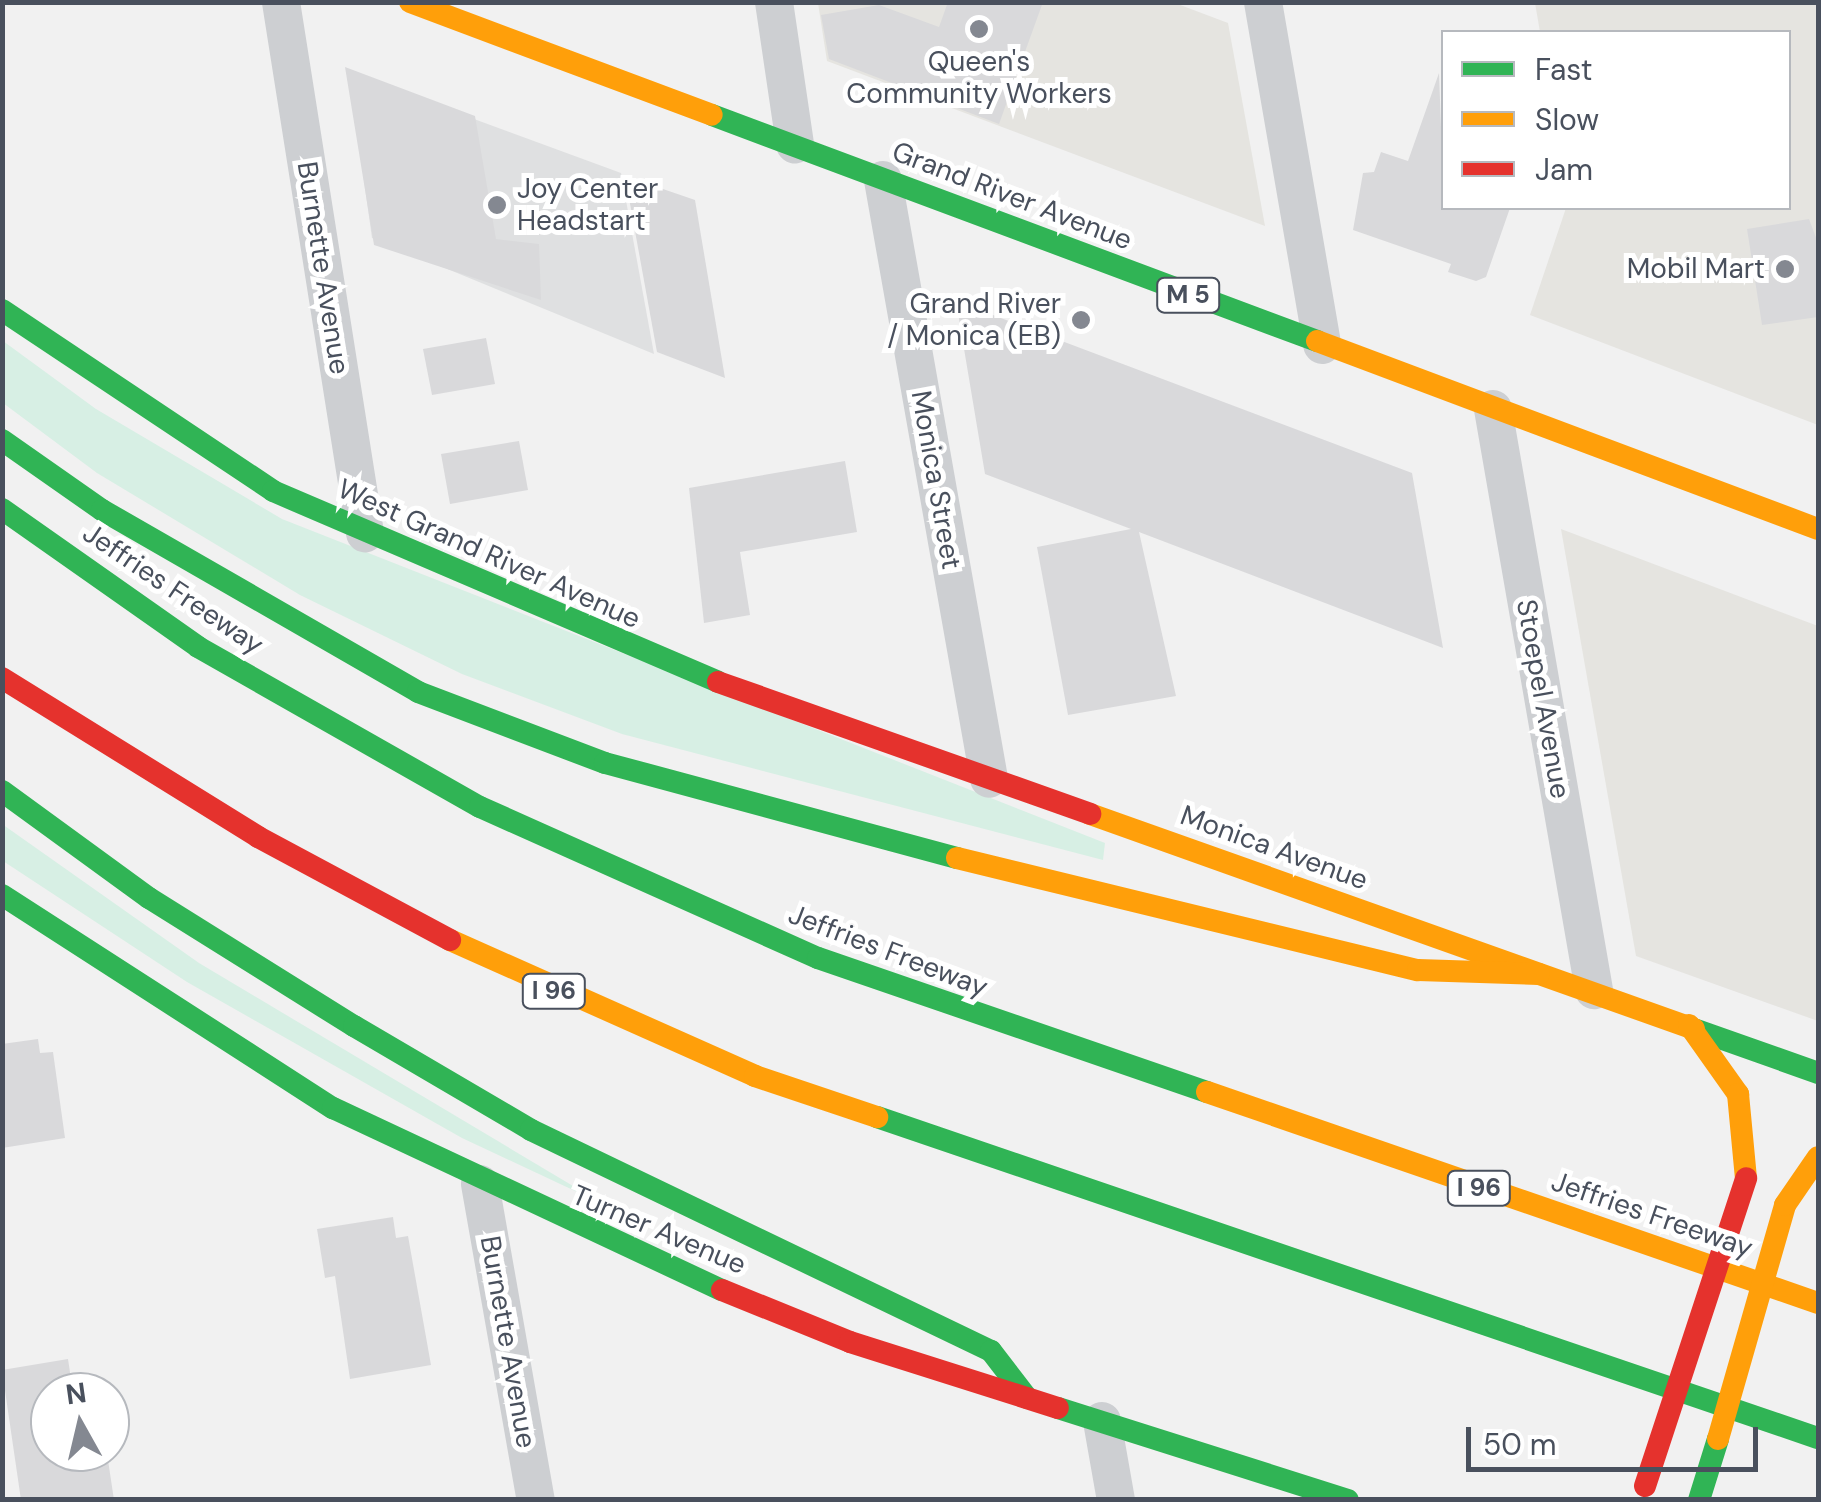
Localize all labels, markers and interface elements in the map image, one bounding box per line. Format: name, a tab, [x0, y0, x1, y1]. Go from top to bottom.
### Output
marker: Queen's Community Workers	[968, 18, 990, 40]
legend	[1441, 30, 1791, 210]
place label: Queen's Community Workers	[846, 45, 1112, 111]
text: Fast	[1535, 50, 1593, 89]
text: Slow	[1535, 100, 1599, 139]
street label: Grand River Avenue	[887, 135, 1137, 257]
text: Jam	[1535, 150, 1593, 189]
street label: Burnette Avenue	[290, 159, 356, 377]
place label: Joy Center Headstart	[517, 172, 658, 238]
marker: Joy Center Headstart	[486, 194, 508, 216]
place label: Mobil Mart	[1627, 252, 1765, 286]
marker: Mobil Mart	[1774, 258, 1796, 280]
road number: M 5	[1156, 275, 1220, 315]
place label: Grand River / Monica (EB)	[887, 287, 1061, 353]
marker: Grand River / Monica (EB)	[1070, 309, 1092, 331]
street label: Monica Street	[904, 388, 968, 572]
street label: West Grand River Avenue	[333, 472, 645, 636]
street label: Jeffries Freeway	[76, 516, 270, 662]
street label: Stoepel Avenue	[1509, 597, 1577, 801]
street label: Monica Avenue	[1176, 799, 1372, 897]
street label: Jeffries Freeway	[784, 898, 992, 1004]
road number: I 96	[522, 971, 586, 1011]
street label: Jeffries Freeway	[1547, 1165, 1757, 1265]
road number: I 96	[1446, 1168, 1512, 1208]
street label: Turner Avenue	[567, 1178, 751, 1282]
street label: Burnette Avenue	[473, 1233, 543, 1451]
north arrow	[30, 1372, 130, 1472]
text: N	[63, 1374, 89, 1414]
scale bar	[1471, 1407, 1764, 1469]
text: 50 m	[1483, 1425, 1557, 1464]

